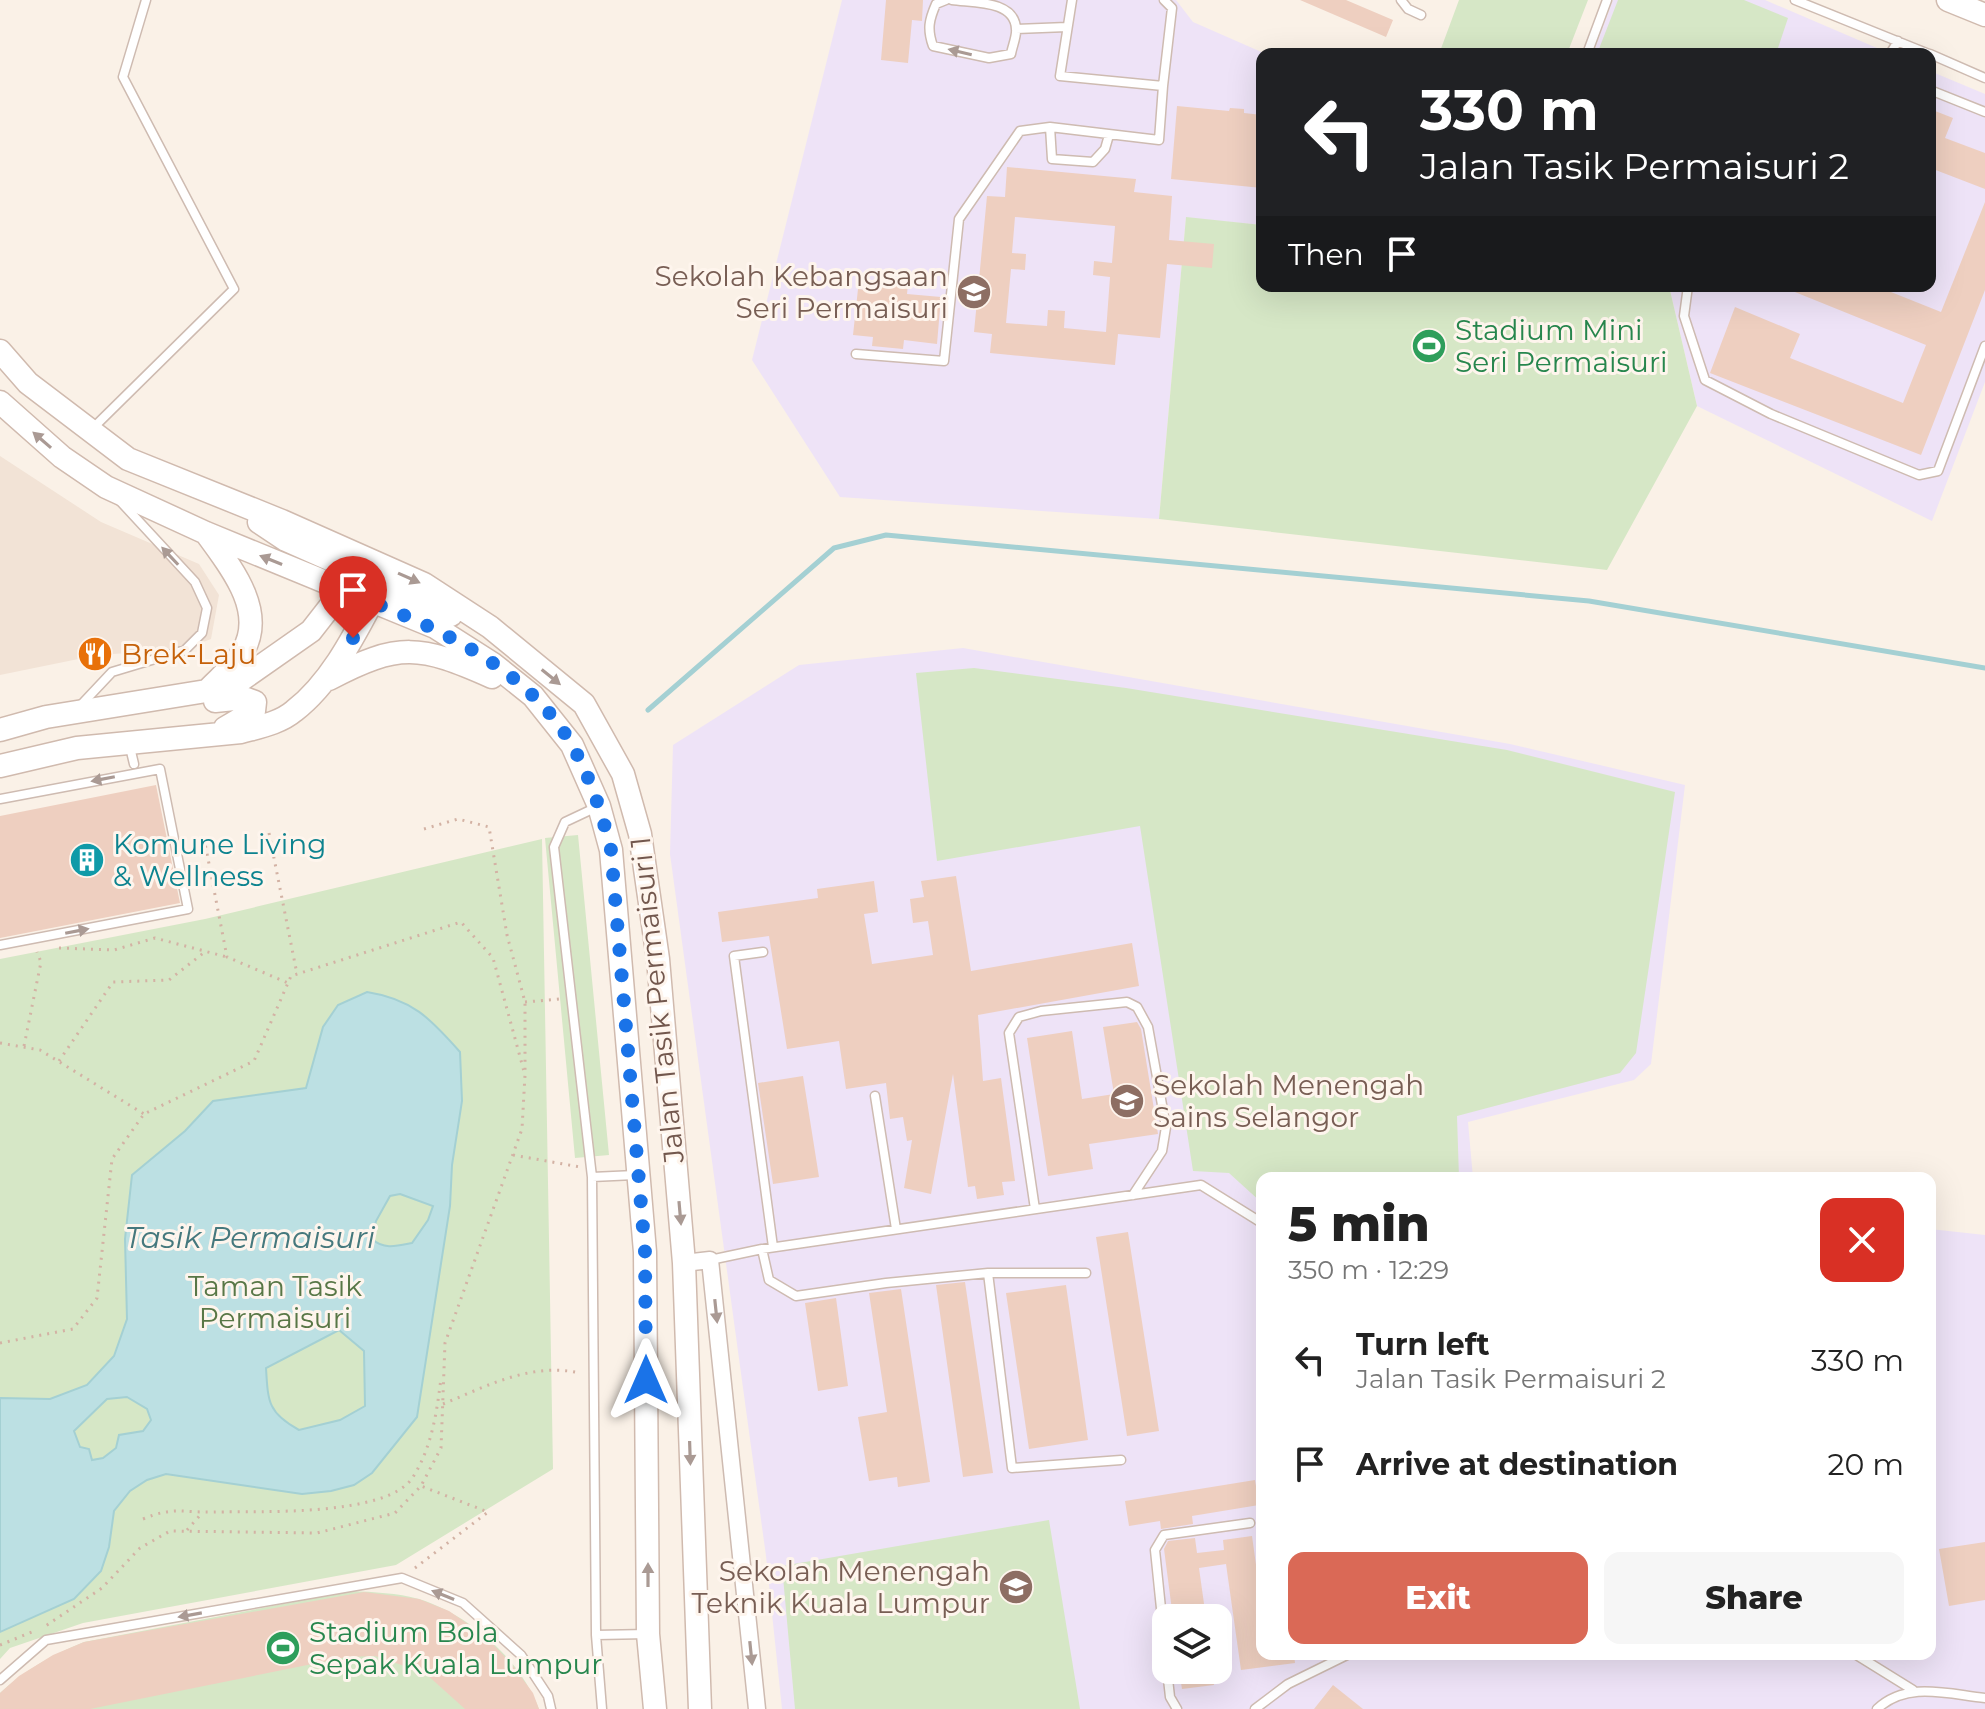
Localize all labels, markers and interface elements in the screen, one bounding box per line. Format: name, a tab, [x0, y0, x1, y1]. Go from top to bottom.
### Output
one-way arrow	[948, 45, 973, 58]
text: 330 m	[1420, 76, 1599, 144]
icon: left	[1288, 80, 1392, 184]
text: Jalan Tasik Permaisuri 2	[1420, 144, 1849, 188]
icon: arrive	[1380, 232, 1424, 276]
text: Then	[1288, 236, 1364, 273]
place label: Sekolah Kebangsaan Seri Permaisuri	[655, 259, 948, 325]
school or university icon: Sekolah Kebangsaan Seri Permaisuri	[955, 273, 993, 311]
place label: Stadium Mini Seri Permaisuri	[1455, 313, 1667, 379]
sports icon: Stadium Mini Seri Permaisuri	[1410, 327, 1448, 365]
one-way arrow	[33, 432, 53, 449]
one-way arrow	[162, 547, 180, 566]
one-way arrow	[260, 553, 283, 566]
pin	[319, 556, 387, 638]
icon: arrive	[331, 568, 375, 612]
one-way arrow	[398, 571, 421, 584]
restaurant icon: Brek-Laju	[76, 635, 114, 673]
place label: Brek-Laju	[121, 637, 256, 671]
one-way arrow	[540, 668, 561, 685]
one-way arrow	[90, 774, 115, 786]
place label: Komune Living & Wellness	[113, 827, 326, 893]
street label: Jalan Tasik Permaisuri 1	[623, 835, 691, 1166]
building icon: Komune Living & Wellness	[68, 841, 106, 879]
one-way arrow	[64, 924, 89, 936]
place label: Sekolah Menengah Sains Selangor	[1153, 1068, 1424, 1134]
school or university icon: Sekolah Menengah Sains Selangor	[1108, 1082, 1146, 1120]
text: 5 min	[1288, 1195, 1430, 1253]
button: close	[1820, 1198, 1904, 1282]
one-way arrow	[674, 1201, 687, 1226]
water label: Tasik Permaisuri	[125, 1219, 376, 1256]
text: 350 m · 12:29	[1288, 1254, 1449, 1286]
park label: Taman Tasik Permaisuri	[188, 1269, 362, 1335]
one-way arrow	[709, 1299, 722, 1324]
text: Turn left	[1356, 1326, 1489, 1363]
position arrow	[604, 1338, 688, 1422]
icon: left	[1288, 1338, 1332, 1382]
text: 330 m	[1811, 1342, 1904, 1379]
text: Jalan Tasik Permaisuri 2	[1356, 1363, 1666, 1395]
one-way arrow	[684, 1441, 697, 1466]
icon: arrive	[1288, 1442, 1332, 1486]
text: Arrive at destination	[1356, 1446, 1678, 1483]
text: 20 m	[1827, 1446, 1904, 1483]
button: Exit	[1288, 1552, 1588, 1644]
button: Share	[1604, 1552, 1904, 1644]
place label: Sekolah Menengah Teknik Kuala Lumpur	[692, 1554, 990, 1620]
one-way arrow	[642, 1562, 654, 1587]
school or university icon: Sekolah Menengah Teknik Kuala Lumpur	[997, 1568, 1035, 1606]
one-way arrow	[431, 1588, 455, 1601]
map controls	[1152, 1604, 1232, 1684]
button: layers	[1152, 1604, 1232, 1684]
one-way arrow	[177, 1609, 202, 1621]
place label: Stadium Bola Sepak Kuala Lumpur	[309, 1615, 603, 1681]
sports icon: Stadium Bola Sepak Kuala Lumpur	[264, 1629, 302, 1667]
one-way arrow	[744, 1641, 757, 1666]

